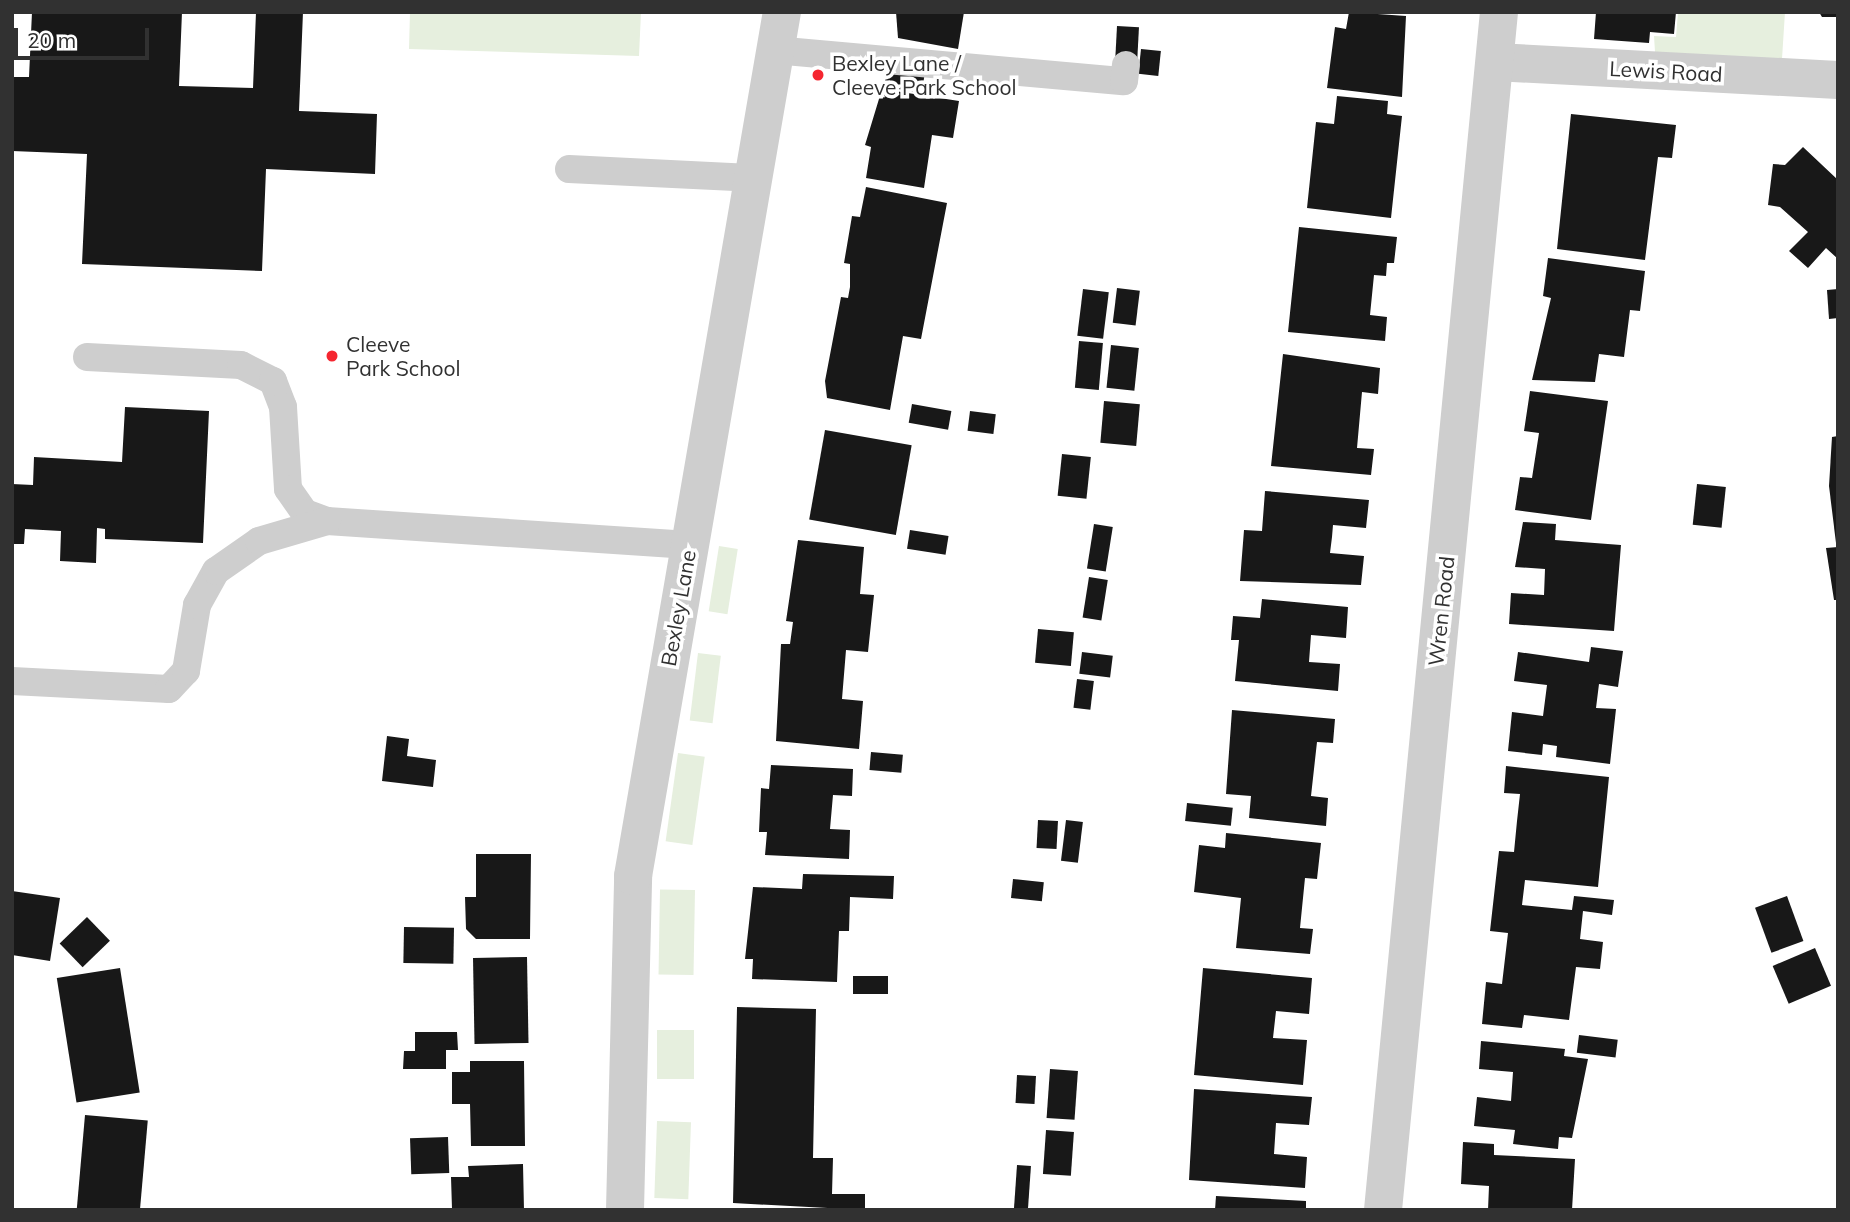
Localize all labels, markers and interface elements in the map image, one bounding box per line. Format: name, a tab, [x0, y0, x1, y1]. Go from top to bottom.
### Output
scale bar	[18, 14, 152, 58]
text: 20 m	[27, 27, 76, 53]
place label: Bexley Lane / Cleeve Park School	[832, 50, 1016, 100]
street label: Lewis Road	[1609, 55, 1723, 87]
marker: Bexley Lane / Cleeve Park School	[810, 67, 826, 83]
place label: Cleeve Park School	[346, 331, 460, 381]
marker: Cleeve Park School	[324, 348, 340, 364]
street label: Bexley Lane	[655, 548, 701, 668]
street label: Wren Road	[1423, 555, 1459, 667]

